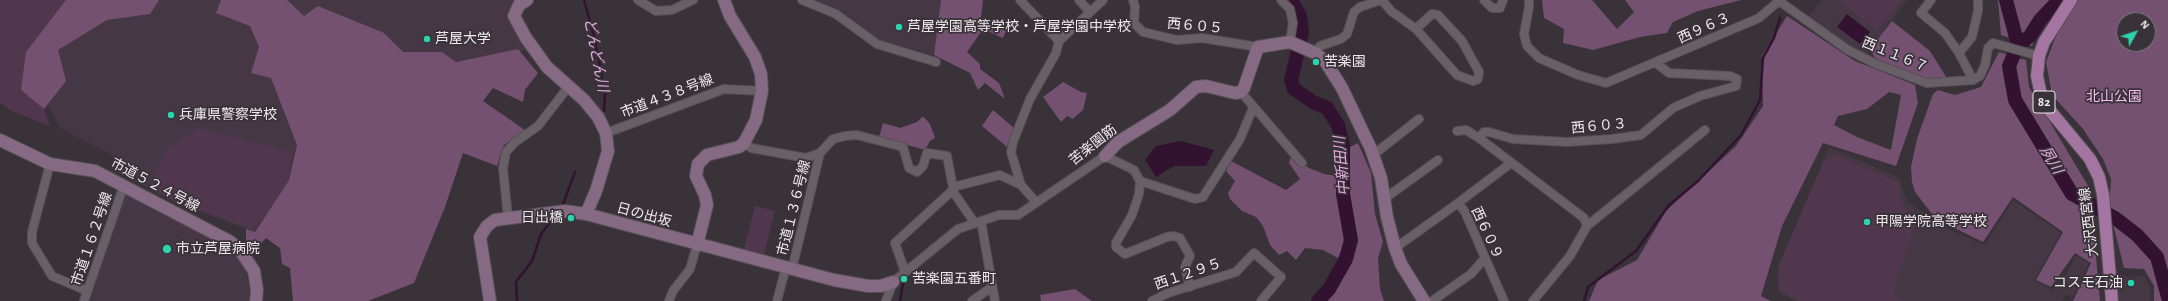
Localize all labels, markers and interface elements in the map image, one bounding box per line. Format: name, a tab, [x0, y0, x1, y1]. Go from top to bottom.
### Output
street label: 西９６３	[1675, 9, 1733, 47]
north arrow	[2116, 12, 2156, 52]
street label: 西６０５	[1166, 15, 1224, 37]
water label: どんどん川	[580, 16, 612, 94]
text: N	[2138, 18, 2151, 31]
place label: 芦屋学園高等学校・芦屋学園中学校	[907, 19, 1131, 35]
marker: 芦屋学園高等学校・芦屋学園中学校	[894, 22, 904, 32]
place label: 芦屋大学	[435, 31, 491, 47]
marker: 芦屋大学	[422, 34, 432, 44]
street label: 西１１６７	[1859, 34, 1931, 76]
place label: 苦楽園	[1324, 54, 1366, 70]
marker: 苦楽園	[1311, 57, 1321, 67]
street label: 市道４３８号線	[618, 71, 716, 121]
park label: 北山公園	[2086, 89, 2142, 105]
road number: 82	[2033, 91, 2055, 113]
place label: 兵庫県警察学校	[179, 107, 277, 123]
marker: 兵庫県警察学校	[166, 110, 176, 120]
street label: 西６０３	[1570, 115, 1628, 137]
street label: 苦楽園筋	[1066, 121, 1120, 169]
water label: 中新田川	[1330, 135, 1354, 197]
water label: 夙川	[2036, 143, 2066, 177]
street label: 市道５２４号線	[108, 155, 202, 215]
street label: 市道１３６号線	[774, 158, 814, 258]
street label: 大沢西宮線	[2076, 186, 2102, 258]
street label: 市道１６２号線	[68, 190, 116, 288]
street label: 日の出坂	[615, 200, 673, 230]
street label: 西６０９	[1468, 204, 1506, 262]
place label: 日出橋	[521, 210, 563, 226]
marker: 日出橋	[566, 213, 576, 223]
place label: 甲陽学院高等学校	[1875, 214, 1987, 230]
marker: 甲陽学院高等学校	[1862, 217, 1872, 227]
place label: 市立芦屋病院	[176, 241, 260, 257]
marker: 市立芦屋病院	[161, 243, 173, 255]
street label: 西１２９５	[1152, 255, 1224, 293]
place label: 苦楽園五番町	[912, 271, 996, 287]
marker: 苦楽園五番町	[899, 274, 909, 284]
place label: コスモ石油	[2053, 275, 2123, 291]
marker: コスモ石油	[2126, 278, 2136, 288]

